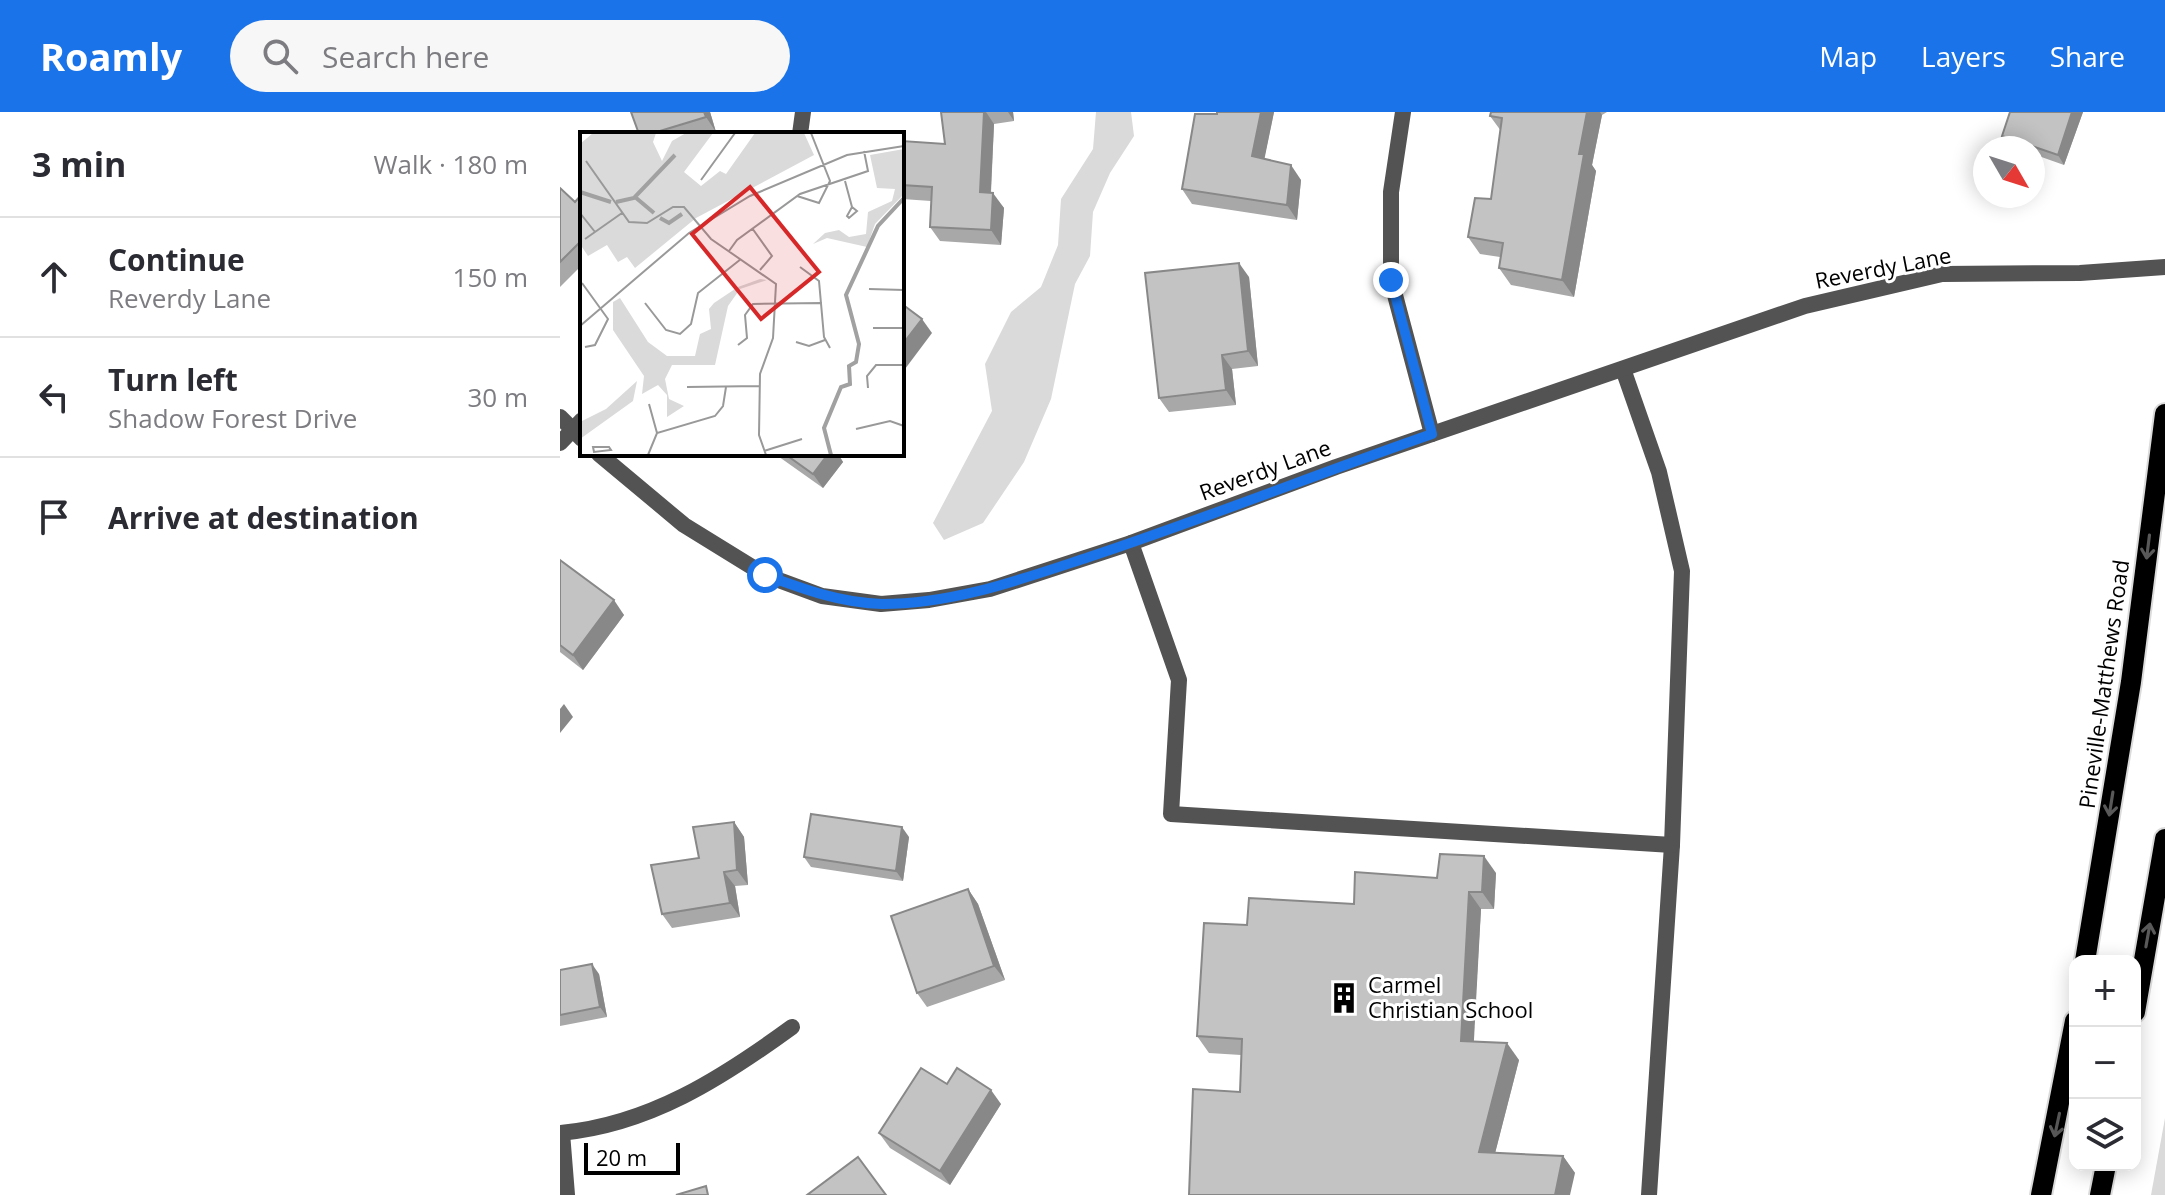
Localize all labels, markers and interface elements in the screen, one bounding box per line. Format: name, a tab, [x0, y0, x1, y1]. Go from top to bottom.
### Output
search box	[230, 20, 790, 92]
text: Roamly	[40, 30, 182, 82]
icon: search	[258, 34, 302, 78]
text: Search here	[322, 36, 489, 77]
text: Map	[1819, 37, 1877, 75]
text: Layers	[1921, 37, 2006, 75]
text: Share	[2050, 37, 2125, 75]
inset map	[580, 132, 904, 456]
north arrow	[1973, 136, 2045, 208]
text: 3 min	[32, 141, 126, 187]
text: Walk · 180 m	[374, 146, 528, 182]
text: Continue	[108, 239, 245, 280]
street label: Reverdy Lane	[1812, 239, 1953, 295]
icon: ahead	[32, 255, 76, 299]
text: 150 m	[453, 259, 528, 295]
route end	[1373, 262, 1409, 298]
text: Reverdy Lane	[108, 280, 271, 316]
text: Turn left	[108, 359, 238, 400]
icon: left	[32, 375, 76, 419]
text: 30 m	[467, 379, 528, 415]
text: Shadow Forest Drive	[108, 400, 357, 436]
street label: Reverdy Lane	[1195, 431, 1335, 507]
icon: arrive	[32, 495, 76, 539]
text: Arrive at destination	[108, 497, 419, 538]
one-way arrow	[2140, 534, 2155, 559]
route start	[747, 557, 783, 593]
street label: Pineville-Matthews Road	[2071, 557, 2135, 810]
one-way arrow	[2103, 791, 2118, 816]
one-way arrow	[2142, 923, 2157, 948]
map controls	[2069, 955, 2141, 1171]
button: +	[2069, 955, 2141, 1027]
place label: Carmel Christian School	[1368, 969, 1533, 1024]
building icon: Carmel Christian School	[1327, 981, 1361, 1015]
button: −	[2069, 1027, 2141, 1099]
button: layers	[2069, 1099, 2141, 1171]
one-way arrow	[2049, 1112, 2064, 1138]
scale bar	[584, 1139, 680, 1175]
text: 20 m	[596, 1142, 647, 1172]

